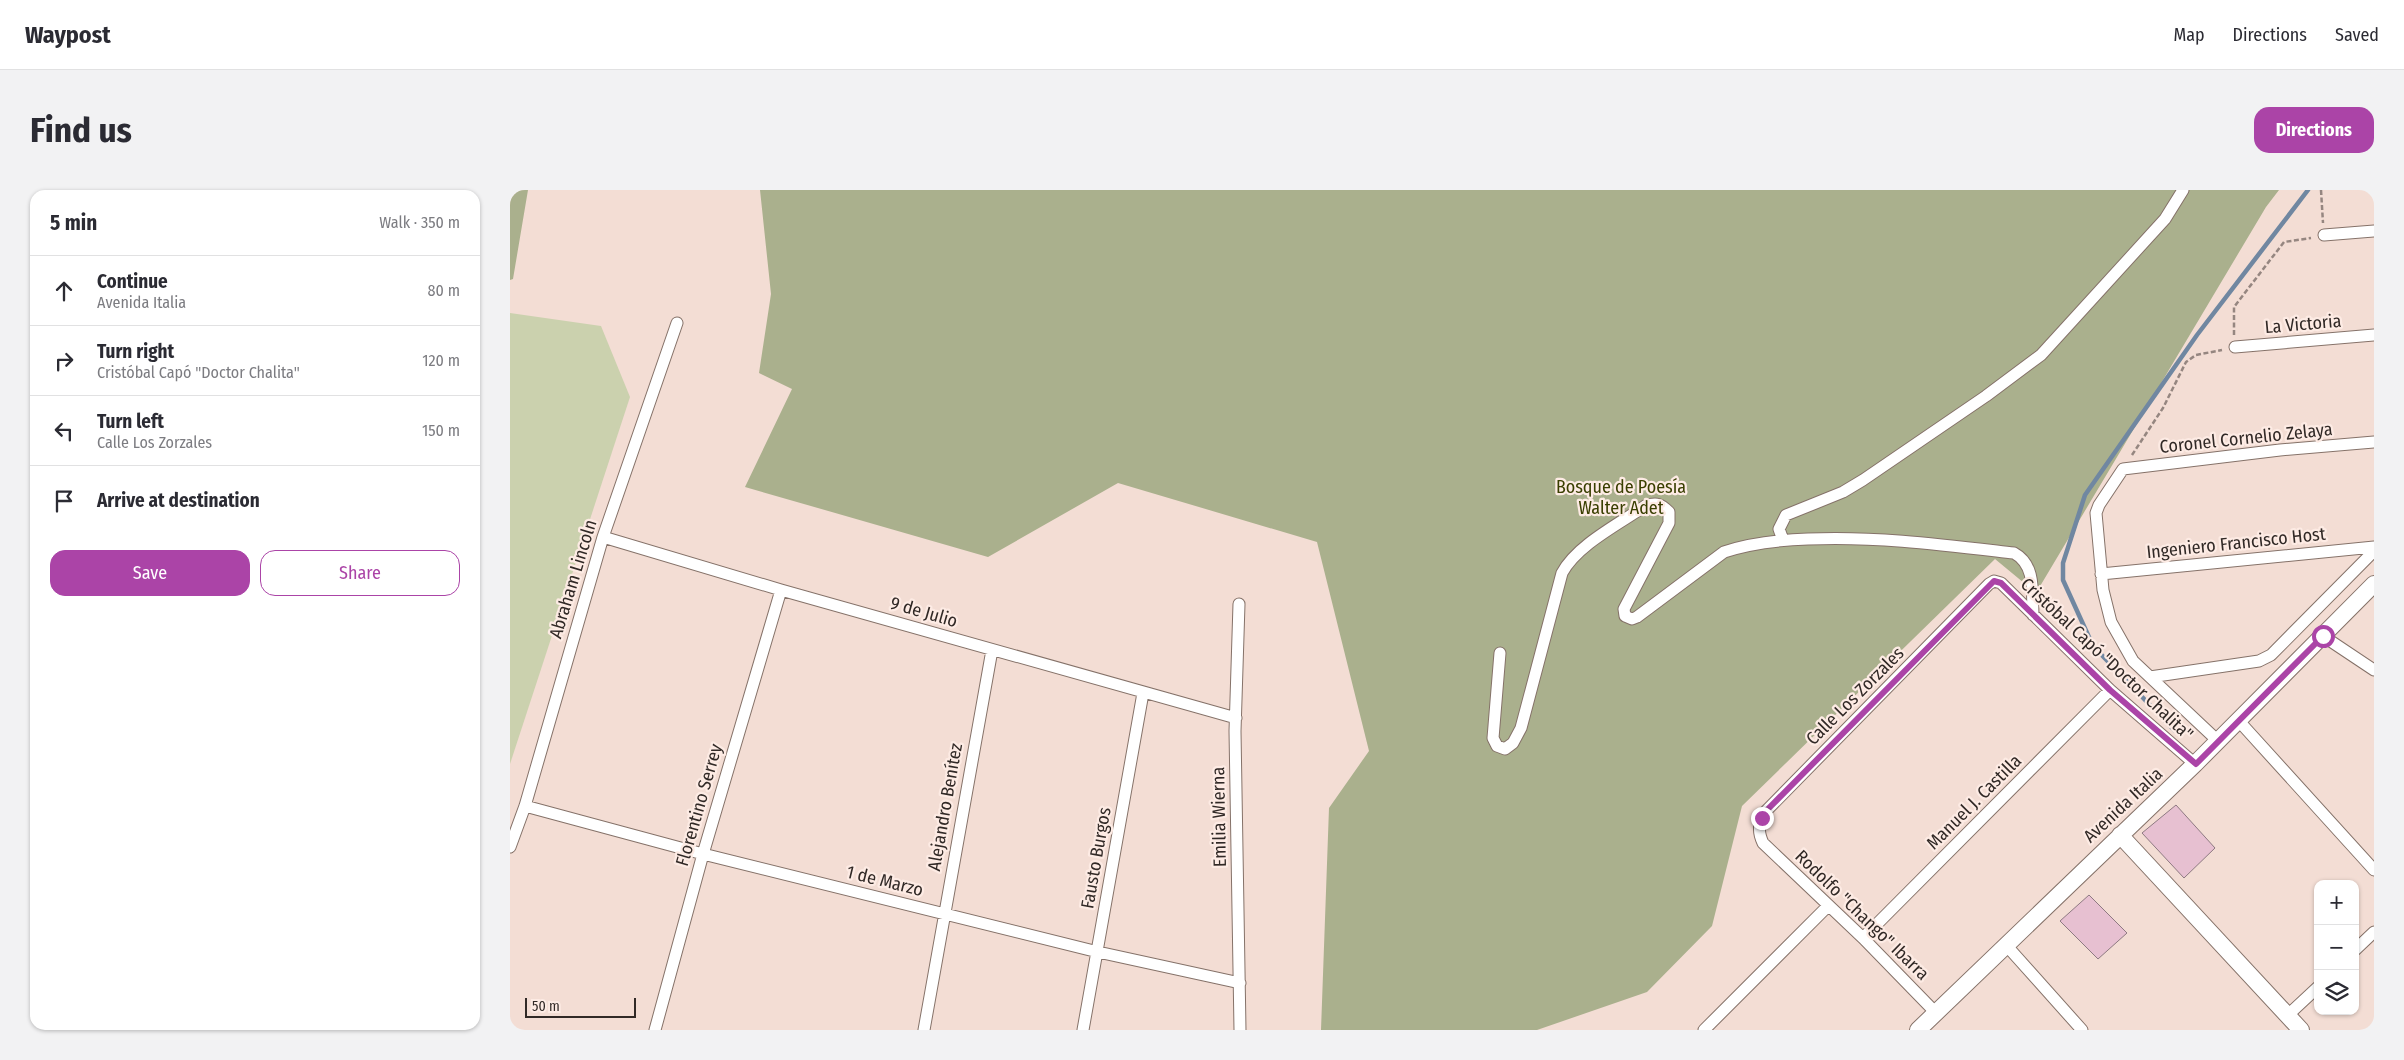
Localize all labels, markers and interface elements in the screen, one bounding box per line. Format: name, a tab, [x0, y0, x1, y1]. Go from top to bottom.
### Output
text: Waypost	[25, 21, 111, 49]
text: Map	[2173, 24, 2205, 46]
text: Directions	[2233, 24, 2307, 46]
text: Saved	[2335, 24, 2379, 46]
button: Directions	[2254, 107, 2374, 153]
text: Find us	[30, 109, 132, 151]
text: 5 min	[50, 210, 97, 236]
text: Walk · 350 m	[379, 213, 460, 232]
text: Continue	[97, 270, 168, 293]
icon: ahead	[50, 277, 78, 305]
text: 80 m	[428, 281, 460, 300]
text: Avenida Italia	[97, 293, 186, 312]
street label: La Victoria	[2264, 310, 2342, 338]
text: Turn right	[97, 340, 174, 363]
icon: right	[50, 347, 78, 375]
text: 120 m	[422, 351, 460, 370]
text: Cristóbal Capó "Doctor Chalita"	[97, 363, 300, 382]
text: Turn left	[97, 410, 164, 433]
icon: left	[50, 417, 78, 445]
street label: Coronel Cornelio Zelaya	[2159, 418, 2334, 458]
text: 150 m	[422, 421, 460, 440]
text: Calle Los Zorzales	[97, 433, 212, 452]
park label: Bosque de Poesía Walter Adet	[1556, 476, 1686, 519]
icon: arrive	[50, 487, 78, 515]
text: Arrive at destination	[97, 489, 260, 512]
street label: Abraham Lincoln	[544, 517, 602, 641]
street label: Ingeniero Francisco Host	[2145, 523, 2327, 563]
button: Save	[50, 550, 250, 596]
button: Share	[260, 550, 460, 596]
street label: Cristóbal Capó "Doctor Chalita"	[2016, 573, 2198, 745]
street label: 9 de Julio	[888, 592, 960, 632]
route start	[2312, 625, 2335, 648]
street label: Calle Los Zorzales	[1801, 642, 1909, 750]
street label: Florentino Serrey	[671, 741, 727, 869]
street label: Alejandro Benítez	[923, 741, 967, 873]
street label: Manuel J. Castilla	[1922, 750, 2026, 854]
street label: Avenida Italia	[2079, 763, 2167, 847]
street label: Emilia Wierna	[1207, 766, 1231, 867]
street label: Fausto Burgos	[1076, 805, 1116, 910]
route end	[1751, 807, 1774, 830]
street label: Rodolfo "Chango" Ibarra	[1790, 845, 1934, 985]
street label: 1 de Marzo	[844, 861, 926, 901]
map controls	[2314, 880, 2359, 1015]
button: +	[2314, 880, 2359, 925]
button: −	[2314, 925, 2359, 970]
button: layers	[2314, 970, 2359, 1015]
scale bar	[525, 995, 636, 1018]
text: 50 m	[532, 998, 560, 1015]

